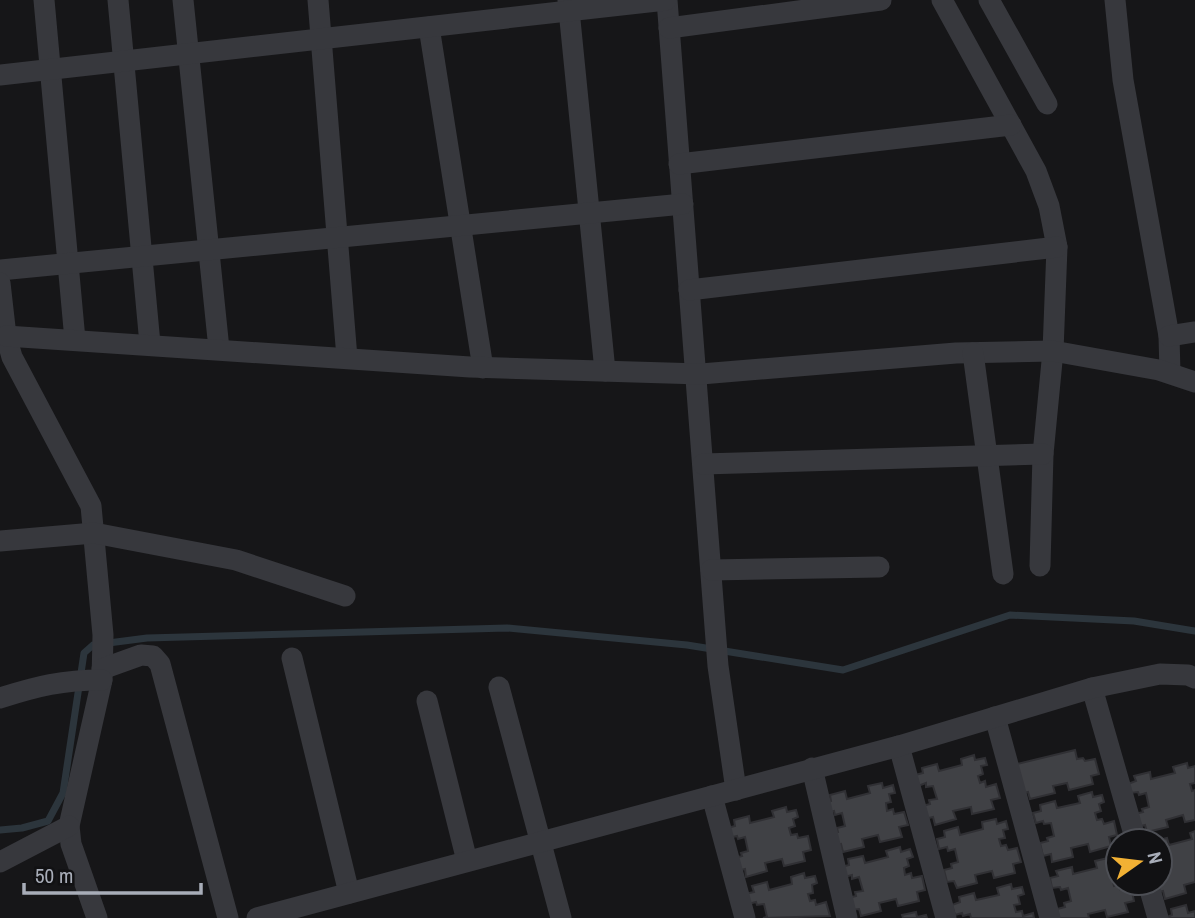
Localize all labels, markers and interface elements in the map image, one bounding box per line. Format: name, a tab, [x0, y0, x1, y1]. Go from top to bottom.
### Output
north arrow	[1104, 827, 1174, 897]
text: N	[1142, 849, 1169, 866]
scale bar	[24, 852, 201, 896]
text: 50 m	[35, 861, 73, 890]

